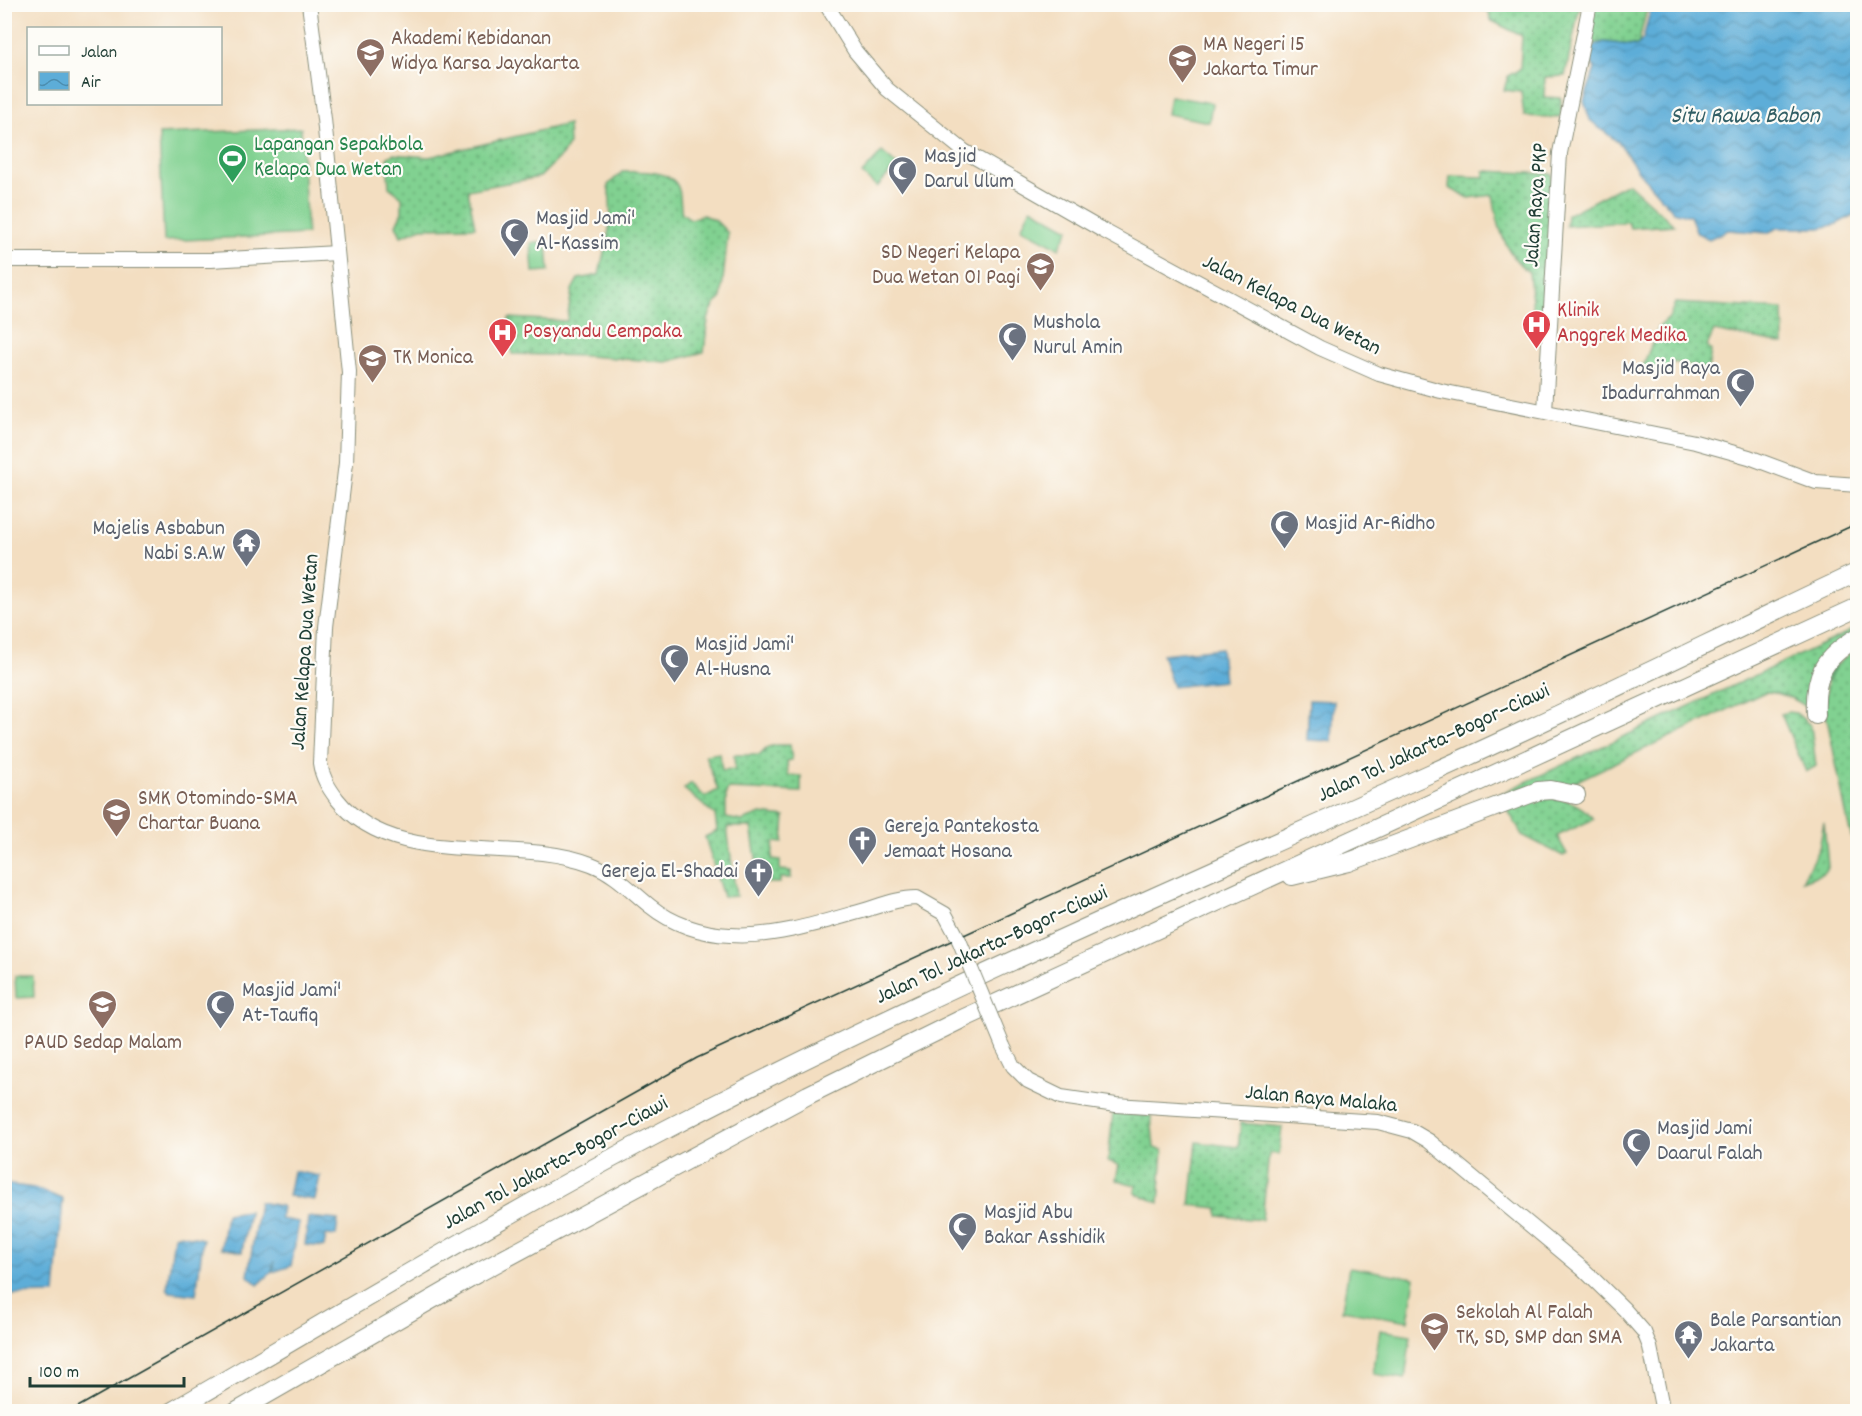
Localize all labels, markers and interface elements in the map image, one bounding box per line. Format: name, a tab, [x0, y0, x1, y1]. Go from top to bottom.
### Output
place label: Akademi Kebidanan Widya Karsa Jayakarta	[391, 24, 580, 80]
legend	[27, 27, 222, 105]
place label: MA Negeri 15 Jakarta Timur	[1203, 30, 1319, 86]
school or university icon: Akademi Kebidanan Widya Karsa Jayakarta	[354, 36, 386, 78]
text: Jalan	[81, 41, 117, 66]
school or university icon: MA Negeri 15 Jakarta Timur	[1166, 42, 1198, 84]
text: Air	[81, 71, 101, 96]
water label: Situ Rawa Babon	[1670, 100, 1821, 134]
place label: Lapangan Sepakbola Kelapa Dua Wetan	[254, 130, 424, 186]
sports icon: Lapangan Sepakbola Kelapa Dua Wetan	[217, 142, 249, 184]
place label: Masjid Darul Ulum	[924, 142, 1014, 198]
street label: Jalan Raya PKP	[1517, 142, 1557, 268]
mosque icon: Masjid Darul Ulum	[887, 154, 919, 196]
place label: Masjid Jami' Al-Kassim	[536, 204, 635, 260]
mosque icon: Masjid Jami' Al-Kassim	[499, 216, 531, 258]
place label: SD Negeri Kelapa Dua Wetan 01 Pagi	[872, 238, 1021, 294]
street label: Jalan Kelapa Dua Wetan	[1196, 247, 1386, 365]
school or university icon: SD Negeri Kelapa Dua Wetan 01 Pagi	[1025, 250, 1057, 292]
place label: Klinik Anggrek Medika	[1557, 296, 1687, 352]
place label: Mushola Nurul Amin	[1033, 308, 1123, 364]
hospital icon: Klinik Anggrek Medika	[1520, 308, 1552, 350]
hospital icon: Posyandu Cempaka	[486, 316, 518, 358]
place label: Posyandu Cempaka	[523, 317, 682, 348]
mosque icon: Mushola Nurul Amin	[996, 320, 1028, 362]
school or university icon: TK Monica	[356, 342, 388, 384]
place label: TK Monica	[393, 343, 474, 374]
place label: Masjid Raya Ibadurrahman	[1601, 354, 1721, 410]
mosque icon: Masjid Raya Ibadurrahman	[1725, 366, 1757, 408]
mosque icon: Masjid Ar-Ridho	[1268, 508, 1300, 550]
place label: Masjid Ar-Ridho	[1305, 509, 1435, 540]
place label: Majelis Asbabun Nabi S.A.W	[92, 514, 225, 570]
temple icon: Majelis Asbabun Nabi S.A.W	[230, 526, 262, 568]
street label: Jalan Kelapa Dua Wetan	[284, 553, 328, 751]
place label: Masjid Jami' Al-Husna	[695, 630, 794, 686]
mosque icon: Masjid Jami' Al-Husna	[658, 642, 690, 684]
street label: Jalan Tol Jakarta–Bogor–Ciawi	[1313, 676, 1555, 812]
place label: SMK Otomindo-SMA Chartar Buana	[138, 784, 298, 840]
school or university icon: SMK Otomindo-SMA Chartar Buana	[101, 796, 133, 838]
place label: Gereja Pantekosta Jemaat Hosana	[884, 812, 1039, 868]
church icon: Gereja Pantekosta Jemaat Hosana	[847, 824, 879, 866]
church icon: Gereja El-Shadai	[743, 856, 775, 898]
place label: Gereja El-Shadai	[601, 857, 738, 888]
street label: Jalan Tol Jakarta–Bogor–Ciawi	[871, 878, 1113, 1014]
place label: Masjid Jami' At-Taufiq	[242, 976, 341, 1032]
school or university icon: PAUD Sedap Malam	[87, 988, 119, 1030]
mosque icon: Masjid Jami' At-Taufiq	[205, 988, 237, 1030]
place label: PAUD Sedap Malam	[24, 1028, 182, 1059]
street label: Jalan Raya Malaka	[1244, 1078, 1399, 1122]
street label: Jalan Tol Jakarta–Bogor–Ciawi	[438, 1089, 674, 1239]
place label: Masjid Jami Daarul Falah	[1657, 1114, 1763, 1170]
mosque icon: Masjid Jami Daarul Falah	[1620, 1126, 1652, 1168]
place label: Masjid Abu Bakar Asshidik	[984, 1198, 1105, 1254]
mosque icon: Masjid Abu Bakar Asshidik	[947, 1210, 979, 1252]
place label: Sekolah Al Falah TK, SD, SMP dan SMA	[1456, 1298, 1623, 1354]
place label: Bale Parsantian Jakarta	[1710, 1306, 1842, 1362]
school or university icon: Sekolah Al Falah TK, SD, SMP dan SMA	[1419, 1310, 1451, 1352]
temple icon: Bale Parsantian Jakarta	[1673, 1318, 1705, 1360]
scale bar	[30, 1350, 184, 1388]
text: 100 m	[39, 1361, 79, 1386]

